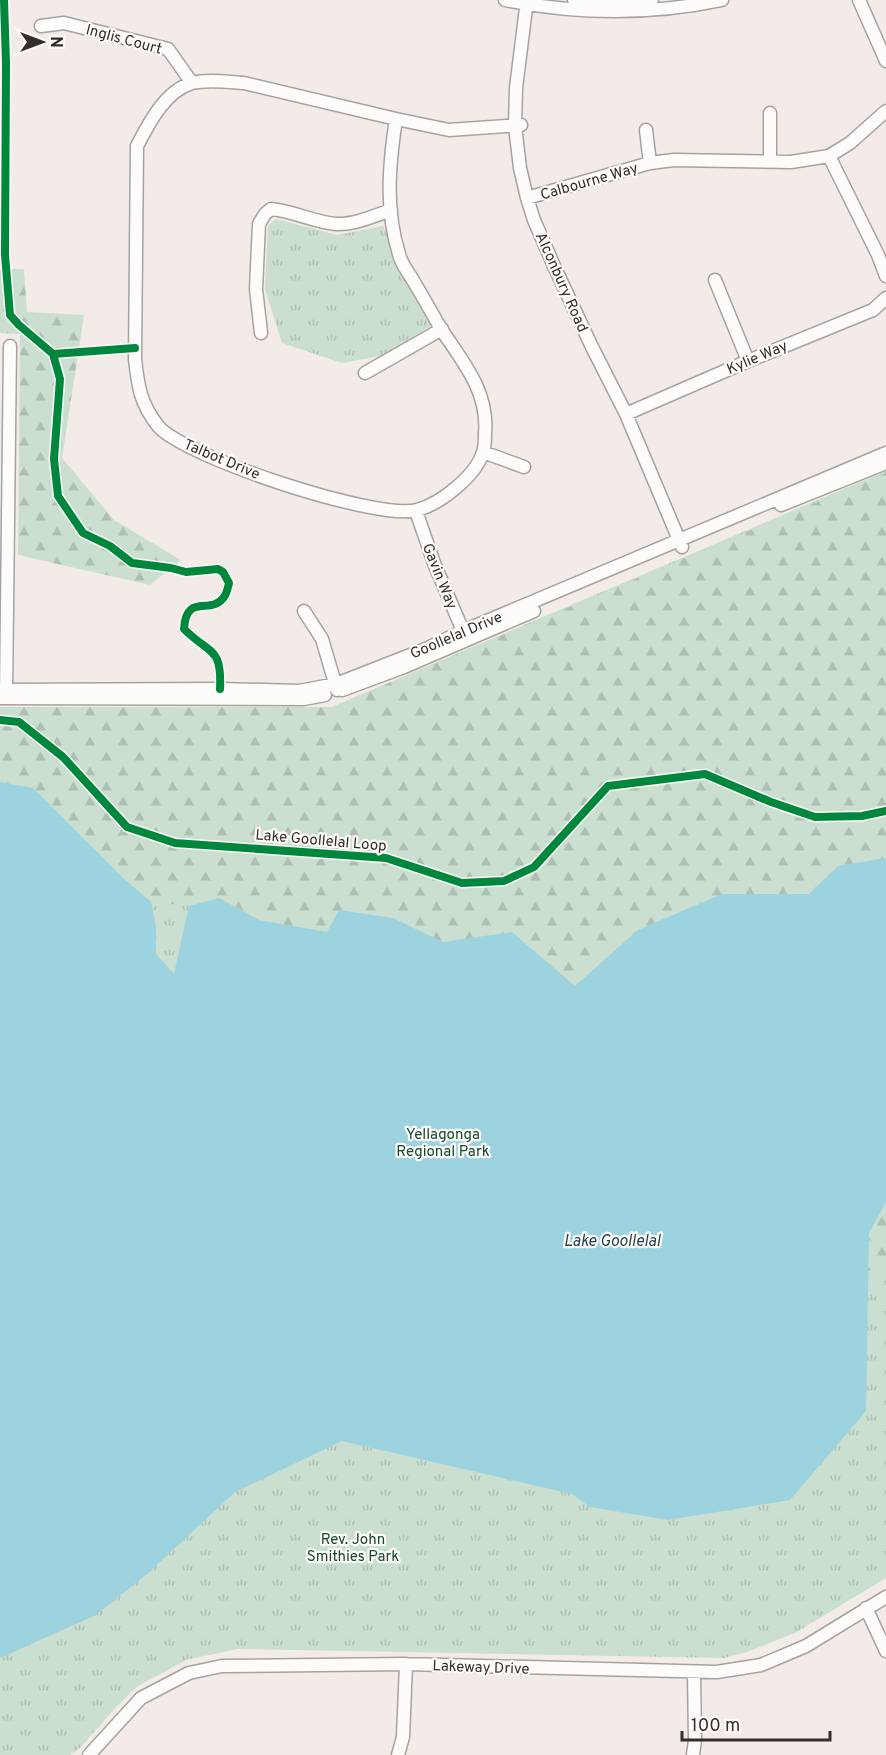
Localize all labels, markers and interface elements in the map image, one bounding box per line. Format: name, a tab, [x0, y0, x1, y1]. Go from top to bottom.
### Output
north arrow	[12, 12, 72, 72]
street label: Inglis Court	[83, 21, 164, 60]
text: N	[45, 36, 65, 48]
street label: Calbourne Way	[538, 159, 641, 205]
street label: Alconbury Road	[530, 230, 591, 336]
street label: Kylie Way	[724, 337, 791, 380]
street label: Talbot Drive	[180, 436, 263, 485]
street label: Gavin Way	[417, 541, 460, 612]
street label: Goollelal Drive	[408, 608, 505, 664]
street label: Lake Goollelal Loop	[254, 826, 387, 857]
park label: Yellagonga Regional Park	[396, 1126, 490, 1162]
water label: Lake Goollelal	[564, 1232, 661, 1252]
park label: Rev. John Smithies Park	[307, 1531, 399, 1567]
street label: Lakeway Drive	[432, 1657, 530, 1680]
scale bar	[682, 1704, 830, 1742]
text: 100 m	[691, 1715, 740, 1738]

